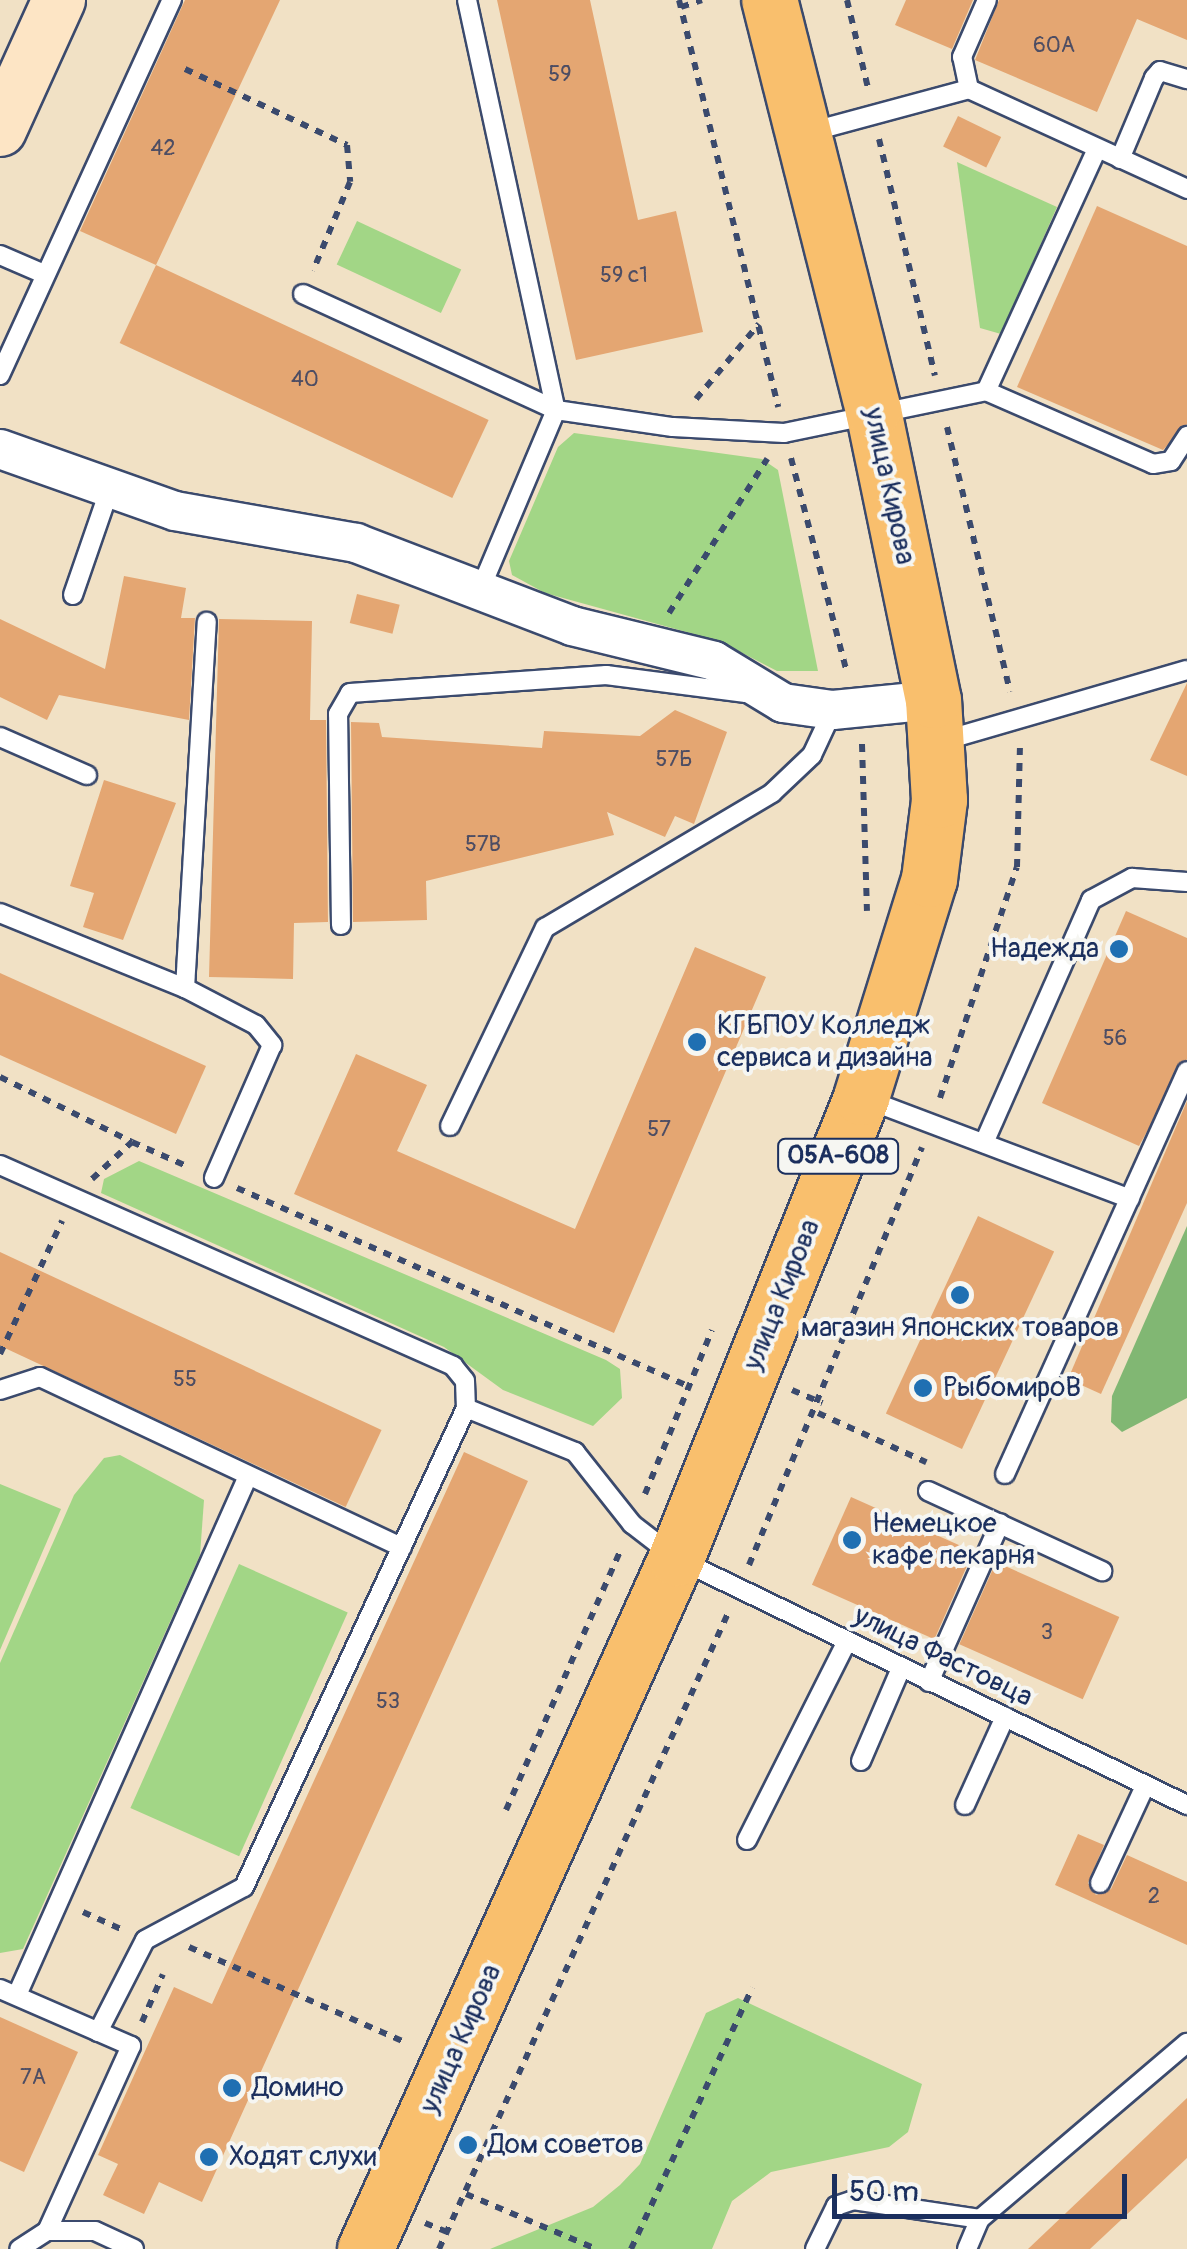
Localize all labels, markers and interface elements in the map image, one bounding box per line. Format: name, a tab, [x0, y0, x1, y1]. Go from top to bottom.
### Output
house number: 60А	[1033, 33, 1075, 59]
house number: 59	[548, 62, 572, 88]
house number: 42	[150, 136, 176, 162]
house number: 59 с1	[600, 263, 648, 289]
house number: 40	[291, 367, 319, 393]
street label: улица Кирова	[856, 405, 922, 567]
house number: 57Б	[656, 747, 692, 773]
house number: 57В	[465, 832, 501, 858]
place label: Надежда	[990, 932, 1099, 966]
marker: Надежда	[1108, 938, 1130, 960]
place label: КГБПОУ Колледж сервиса и дизайна	[717, 1009, 933, 1075]
house number: 56	[1103, 1026, 1127, 1052]
marker: КГБПОУ Колледж сервиса и дизайна	[686, 1031, 708, 1053]
house number: 57	[647, 1117, 671, 1143]
road number: 05А-608	[776, 1136, 900, 1176]
street label: улица Кирова	[737, 1215, 827, 1375]
marker: магазин Японских товаров	[949, 1284, 971, 1306]
place label: магазин Японских товаров	[801, 1311, 1119, 1345]
house number: 55	[173, 1367, 197, 1393]
place label: РыбомироВ	[943, 1371, 1081, 1405]
marker: РыбомироВ	[912, 1377, 934, 1399]
place label: Немецкое кафе пекарня	[872, 1507, 1035, 1573]
marker: Немецкое кафе пекарня	[841, 1529, 863, 1551]
street label: улица Фастовца	[848, 1599, 1038, 1715]
house number: 3	[1041, 1620, 1053, 1646]
house number: 53	[376, 1689, 400, 1715]
house number: 2	[1148, 1884, 1160, 1910]
street label: улица Кирова	[413, 1959, 509, 2119]
house number: 7А	[20, 2065, 46, 2091]
place label: Домино	[252, 2071, 344, 2105]
marker: Домино	[221, 2077, 243, 2099]
place label: Дом советов	[488, 2128, 644, 2162]
marker: Дом советов	[457, 2134, 479, 2156]
place label: Ходят слухи	[229, 2140, 377, 2174]
marker: Ходят слухи	[198, 2146, 220, 2168]
scale bar	[837, 2154, 1132, 2216]
text: 50 m	[849, 2173, 919, 2210]

